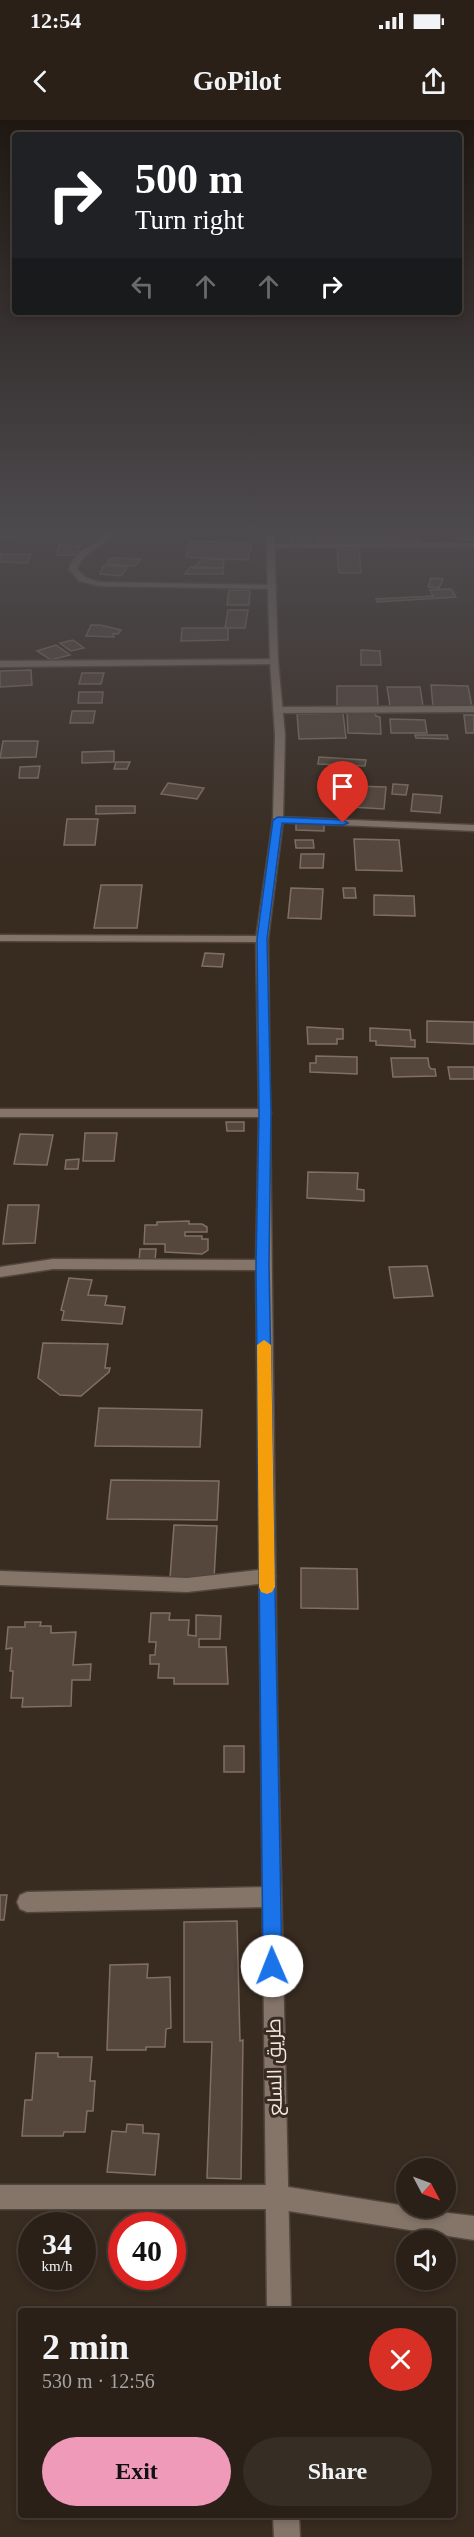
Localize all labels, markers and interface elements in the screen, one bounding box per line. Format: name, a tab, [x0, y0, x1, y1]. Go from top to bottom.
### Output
text: 12:54	[30, 8, 81, 33]
icon: back	[24, 65, 57, 98]
icon: share	[417, 65, 450, 98]
text: GoPilot	[193, 66, 281, 96]
icon: right	[36, 156, 114, 234]
text: 500 m	[135, 156, 244, 202]
text: Turn right	[135, 205, 244, 235]
icon: left	[126, 270, 159, 303]
icon: ahead	[189, 270, 222, 303]
icon: ahead	[252, 270, 285, 303]
icon: right	[315, 270, 348, 303]
pin	[317, 761, 368, 823]
icon: arrive	[326, 770, 359, 803]
position arrow	[240, 1934, 304, 1998]
street label: طريق السلع	[262, 2018, 289, 2116]
north arrow	[396, 2158, 456, 2218]
map controls	[396, 2158, 456, 2290]
speed limit sign: 40	[108, 2212, 186, 2290]
text: 34	[42, 2227, 72, 2260]
button: sound	[396, 2230, 456, 2290]
text: km/h	[42, 2258, 72, 2274]
text: 2 min	[42, 2327, 129, 2367]
button: close	[369, 2328, 432, 2391]
text: 530 m · 12:56	[42, 2370, 155, 2392]
button: Exit	[42, 2437, 231, 2506]
button: Share	[243, 2437, 432, 2506]

